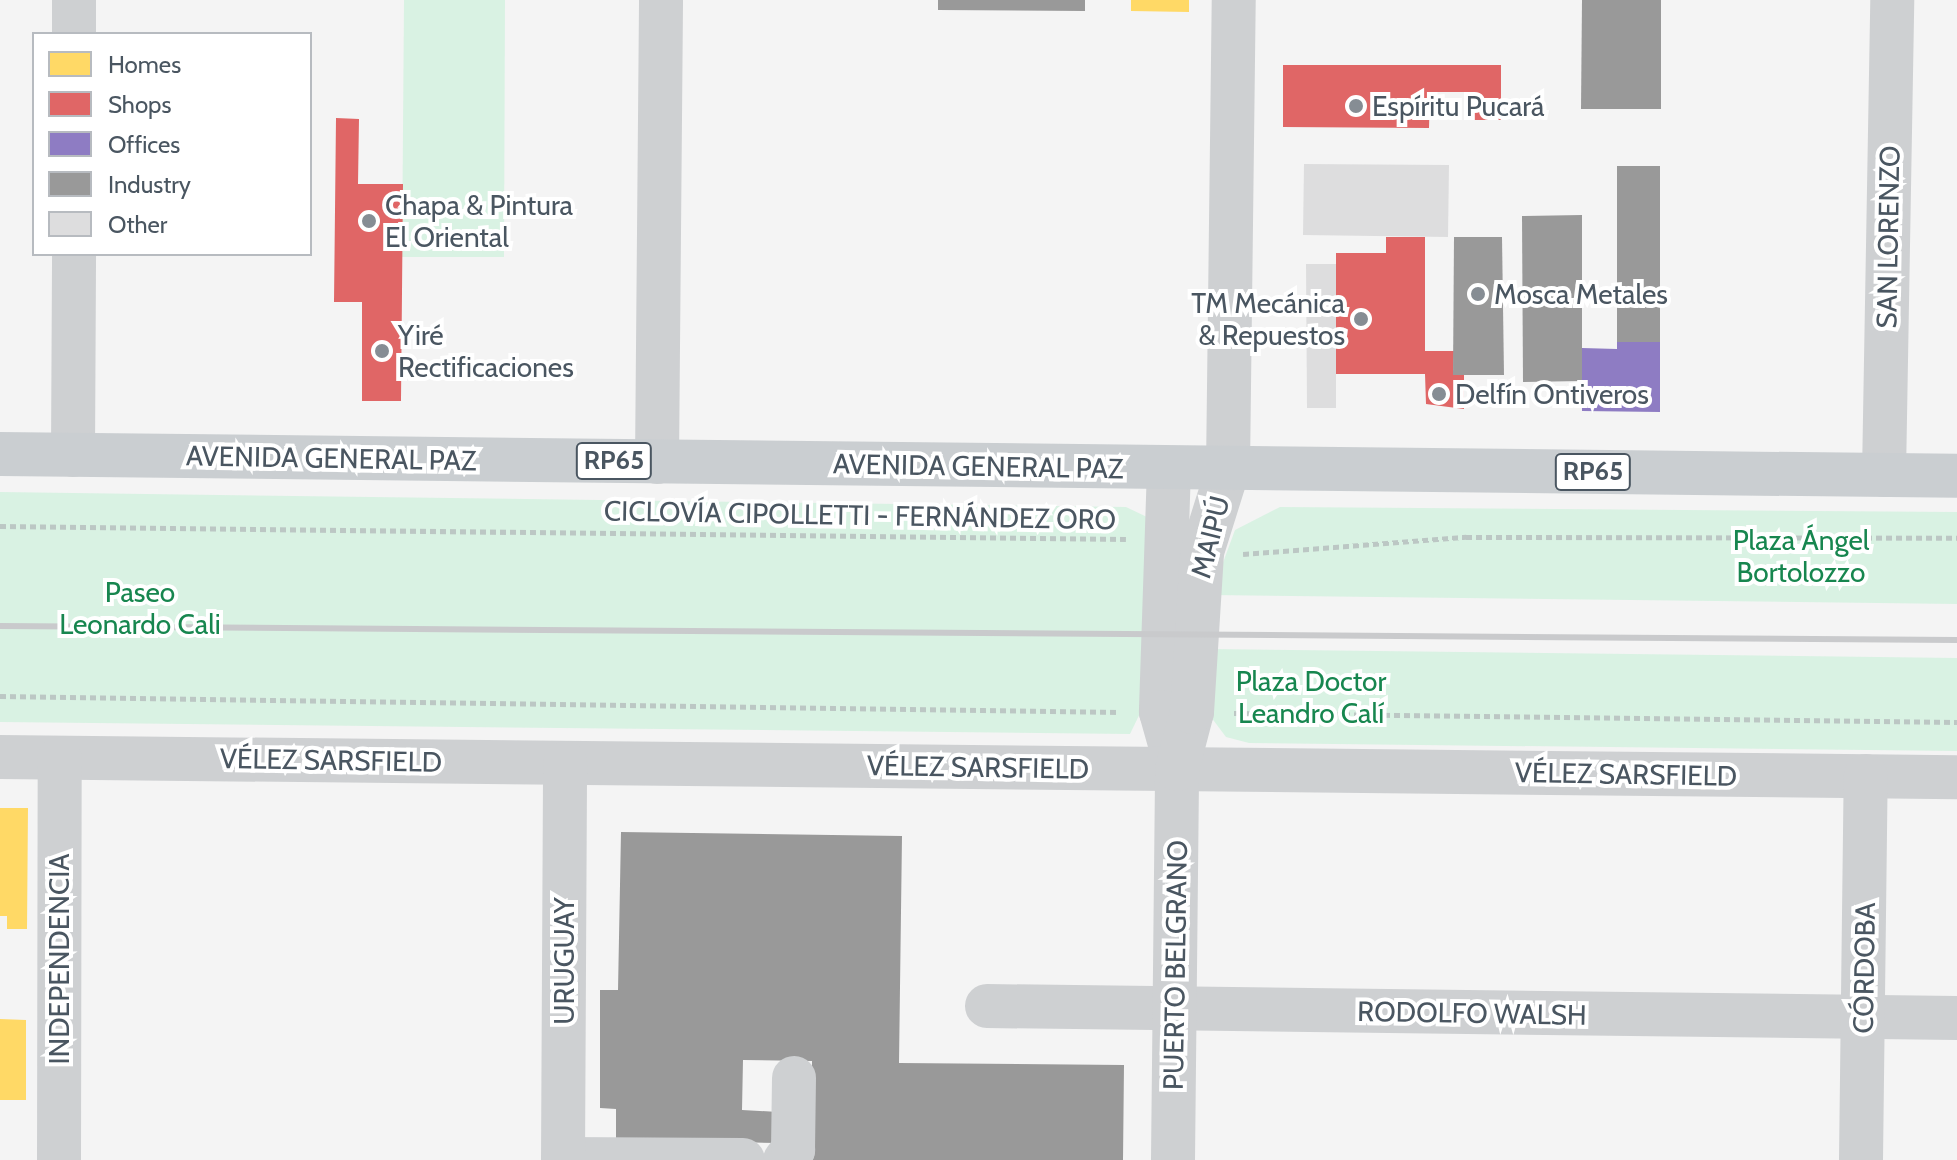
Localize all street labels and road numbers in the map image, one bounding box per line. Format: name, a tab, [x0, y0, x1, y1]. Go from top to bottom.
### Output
street label: SAN LORENZO	[1870, 145, 1906, 329]
street label: AVENIDA GENERAL PAZ	[186, 439, 476, 477]
road number: RP65	[574, 439, 654, 483]
street label: AVENIDA GENERAL PAZ	[833, 447, 1123, 485]
road number: RP65	[1553, 450, 1633, 494]
street label: MAIPÚ	[1184, 492, 1236, 582]
street label: CICLOVÍA CIPOLLETTI - FERNÁNDEZ ORO	[604, 494, 1116, 536]
street label: VÉLEZ SARSFIELD	[220, 741, 442, 779]
street label: VÉLEZ SARSFIELD	[867, 748, 1089, 786]
street label: VÉLEZ SARSFIELD	[1515, 755, 1737, 793]
street label: PUERTO BELGRANO	[1156, 840, 1194, 1090]
street label: INDEPENDENCIA	[42, 853, 76, 1065]
street label: URUGUAY	[547, 897, 581, 1025]
street label: CÓRDOBA	[1846, 902, 1882, 1034]
street label: RODOLFO WALSH	[1357, 994, 1587, 1032]

